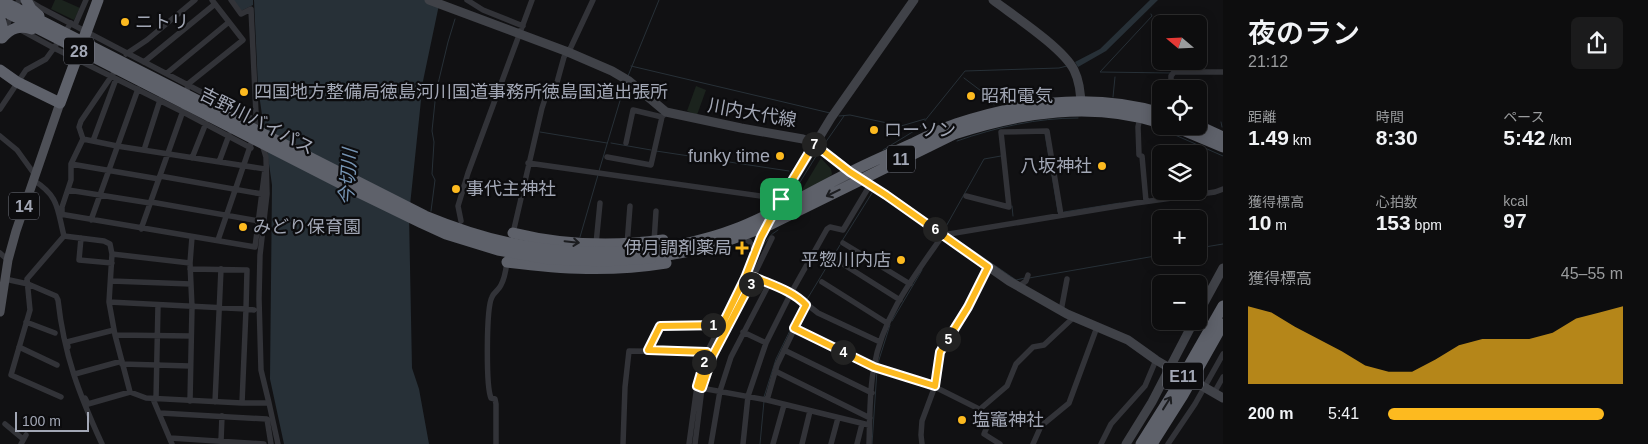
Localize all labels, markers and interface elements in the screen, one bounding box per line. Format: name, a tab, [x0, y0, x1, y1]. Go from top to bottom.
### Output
place label: ニトリ	[135, 12, 189, 32]
north arrow	[1152, 15, 1208, 70]
map controls	[1152, 15, 1207, 330]
marker: ニトリ	[119, 16, 131, 28]
button: share	[1571, 17, 1623, 69]
text: 夜のラン	[1248, 18, 1360, 49]
road number: 28	[64, 37, 94, 64]
text: 21:12	[1248, 53, 1288, 70]
button: locate	[1152, 80, 1207, 135]
place label: 四国地方整備局徳島河川国道事務所徳島国道出張所	[254, 82, 668, 102]
street label: 吉野川バイパス	[196, 84, 318, 158]
marker: 四国地方整備局徳島河川国道事務所徳島国道出張所	[238, 86, 250, 98]
place label: 昭和電気	[981, 86, 1053, 106]
marker: 昭和電気	[965, 90, 977, 102]
street label: 川内大代線	[706, 95, 798, 131]
text: 距離	[1248, 109, 1276, 125]
text: 時間	[1376, 109, 1404, 125]
text: ペース	[1503, 109, 1545, 125]
place label: ローソン	[884, 120, 956, 140]
marker: ローソン	[868, 124, 880, 136]
text: 1.49	[1248, 126, 1289, 149]
text: 8:30	[1376, 126, 1418, 149]
text: 5:42	[1503, 126, 1545, 149]
pin: 7	[802, 132, 826, 156]
text: km	[1289, 132, 1311, 148]
text: /km	[1545, 132, 1572, 148]
text: 7	[811, 136, 818, 152]
button: layers	[1152, 145, 1207, 200]
water label: 今切川	[336, 146, 361, 206]
place label: funky time	[688, 146, 770, 166]
road number: 11	[887, 146, 915, 172]
marker: funky time	[774, 150, 786, 162]
place label: 八坂神社	[1020, 156, 1092, 176]
marker: 八坂神社	[1096, 160, 1108, 172]
pin	[760, 178, 802, 220]
place label: 事代主神社	[466, 179, 556, 199]
marker: 事代主神社	[450, 183, 462, 195]
icon: arrive	[767, 185, 795, 213]
one-way arrow	[826, 189, 841, 198]
road number: 14	[9, 192, 39, 220]
text: kcal	[1503, 193, 1528, 209]
text: 獲得標高	[1248, 194, 1304, 210]
text: 心拍数	[1376, 194, 1418, 210]
text: 97	[1503, 209, 1527, 232]
button: +	[1152, 210, 1207, 265]
text: 10	[1248, 211, 1271, 234]
text: 153	[1376, 211, 1411, 234]
pin: 6	[922, 216, 948, 242]
place label: みどり保育園	[253, 217, 361, 237]
text: m	[1271, 217, 1287, 233]
text: bpm	[1411, 217, 1442, 233]
marker: みどり保育園	[237, 221, 249, 233]
text: 6	[932, 221, 939, 237]
one-way arrow	[564, 237, 580, 247]
place label: 伊月調剤薬局	[624, 238, 732, 258]
marker: 伊月調剤薬局	[736, 242, 748, 254]
place label: 平惣川内店	[801, 250, 891, 270]
marker: 平惣川内店	[895, 254, 907, 266]
text: 45–55 m	[1561, 265, 1623, 282]
text: 獲得標高	[1248, 270, 1312, 287]
pin: 3	[738, 272, 764, 296]
button: −	[1152, 275, 1207, 330]
text: 3	[748, 276, 755, 292]
pin: 1	[700, 312, 726, 338]
text: 1	[710, 317, 717, 333]
pin: 5	[936, 326, 960, 352]
text: 5	[945, 331, 952, 347]
pin: 4	[830, 340, 856, 364]
text: 4	[840, 344, 847, 360]
pin: 2	[692, 350, 716, 374]
text: 2	[701, 354, 708, 370]
road number: E11	[1163, 362, 1203, 390]
one-way arrow	[1162, 396, 1172, 410]
text: 200 m	[1248, 405, 1293, 422]
text: 5:41	[1328, 405, 1359, 422]
scale bar	[15, 409, 89, 432]
place label: 塩竈神社	[972, 410, 1044, 430]
text: 100 m	[22, 413, 61, 429]
marker: 塩竈神社	[956, 414, 968, 426]

